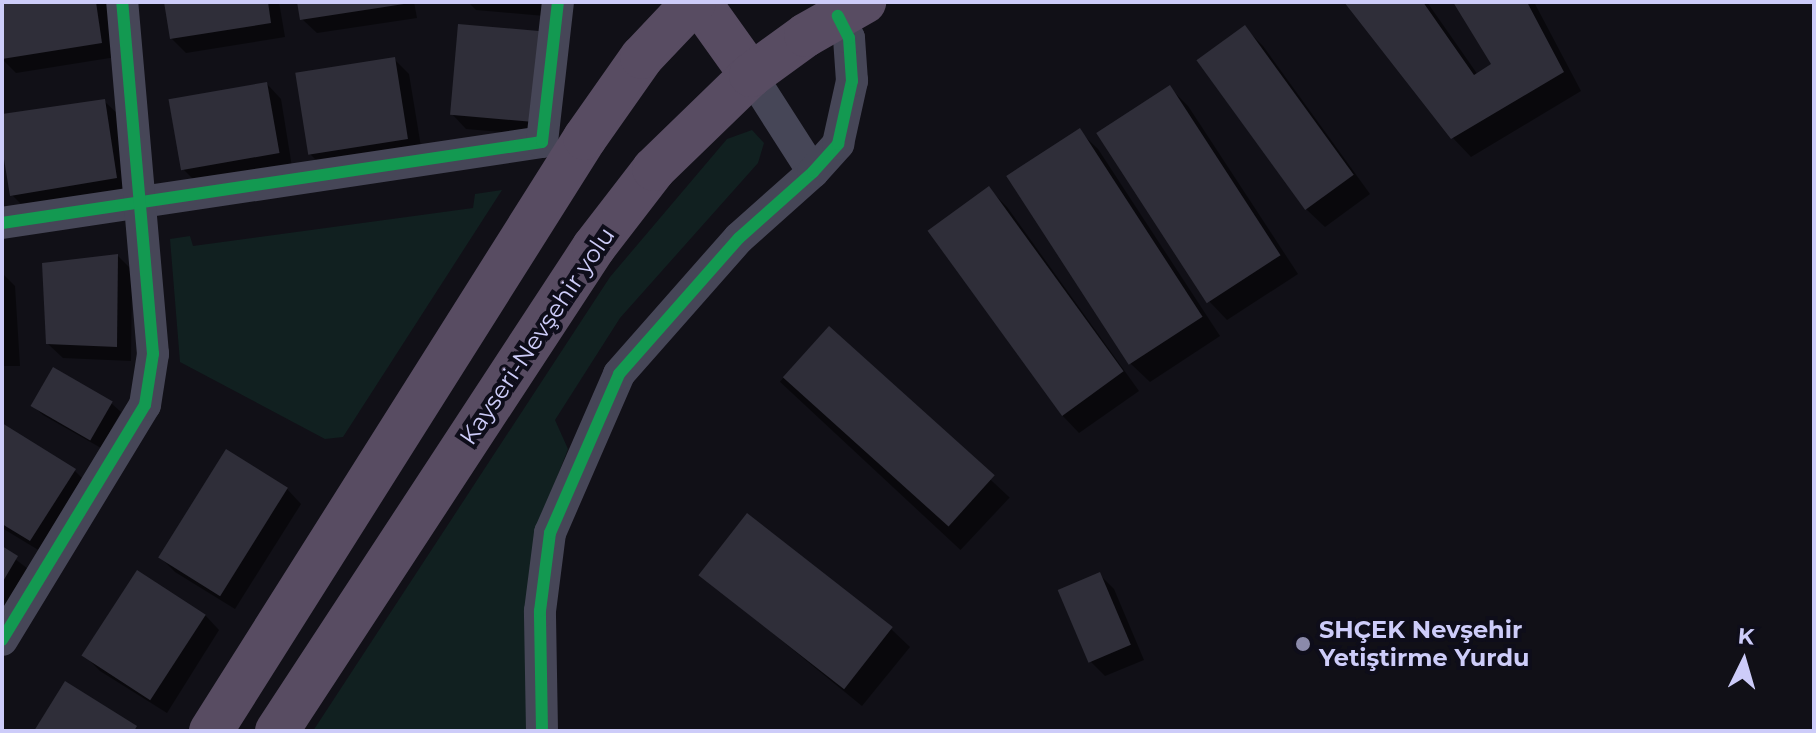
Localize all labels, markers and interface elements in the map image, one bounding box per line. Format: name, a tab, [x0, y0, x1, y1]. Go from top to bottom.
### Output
street label: Kayseri-Nevşehir yolu	[453, 222, 621, 450]
place label: SHÇEK Nevşehir Yetiştirme Yurdu	[1319, 616, 1530, 672]
north arrow	[1704, 621, 1784, 701]
text: K	[1737, 622, 1755, 651]
marker: SHÇEK Nevşehir Yetiştirme Yurdu	[1294, 635, 1312, 653]

